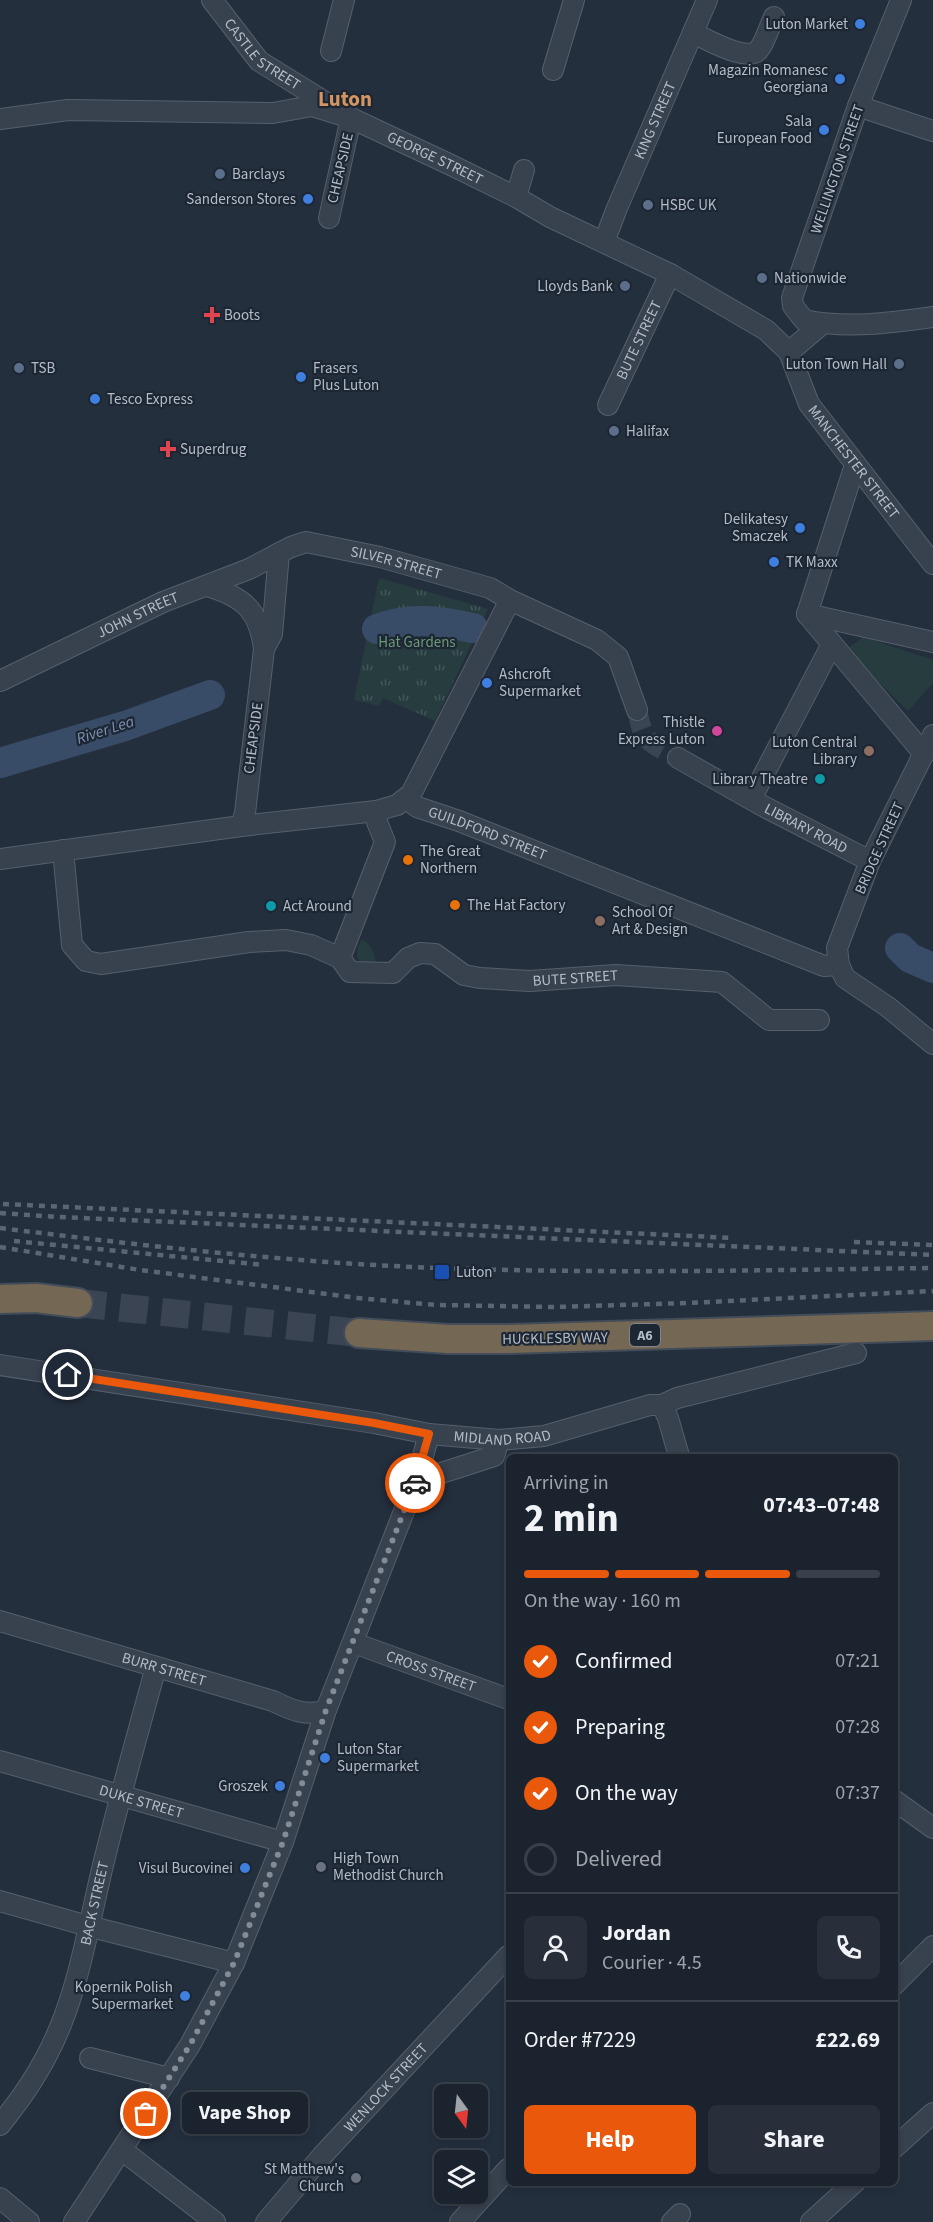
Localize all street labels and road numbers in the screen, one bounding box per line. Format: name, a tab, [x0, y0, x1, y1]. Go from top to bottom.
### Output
street label: CASTLE STREET	[219, 14, 305, 95]
street label: KING STREET	[629, 78, 682, 163]
street label: WELLINGTON STREET	[806, 102, 869, 237]
street label: GEORGE STREET	[383, 126, 486, 190]
street label: CHEAPSIDE	[322, 131, 359, 205]
street label: BUTE STREET	[611, 297, 667, 383]
street label: MANCHESTER STREET	[803, 401, 904, 523]
street label: SILVER STREET	[349, 541, 444, 585]
street label: JOHN STREET	[94, 587, 182, 643]
street label: CHEAPSIDE	[239, 701, 268, 775]
street label: LIBRARY ROAD	[760, 798, 851, 859]
street label: BRIDGE STREET	[850, 799, 909, 898]
street label: GUILDFORD STREET	[425, 801, 550, 866]
street label: BUTE STREET	[532, 965, 619, 992]
road number: A6	[630, 1324, 660, 1346]
street label: HUCKLESBY WAY	[502, 1327, 609, 1350]
street label: MIDLAND ROAD	[453, 1425, 553, 1451]
street label: CROSS STREET	[383, 1646, 479, 1697]
street label: BURR STREET	[119, 1647, 209, 1692]
street label: DUKE STREET	[97, 1780, 186, 1824]
street label: BACK STREET	[75, 1859, 115, 1947]
street label: WENLOCK STREET	[339, 2039, 433, 2137]

